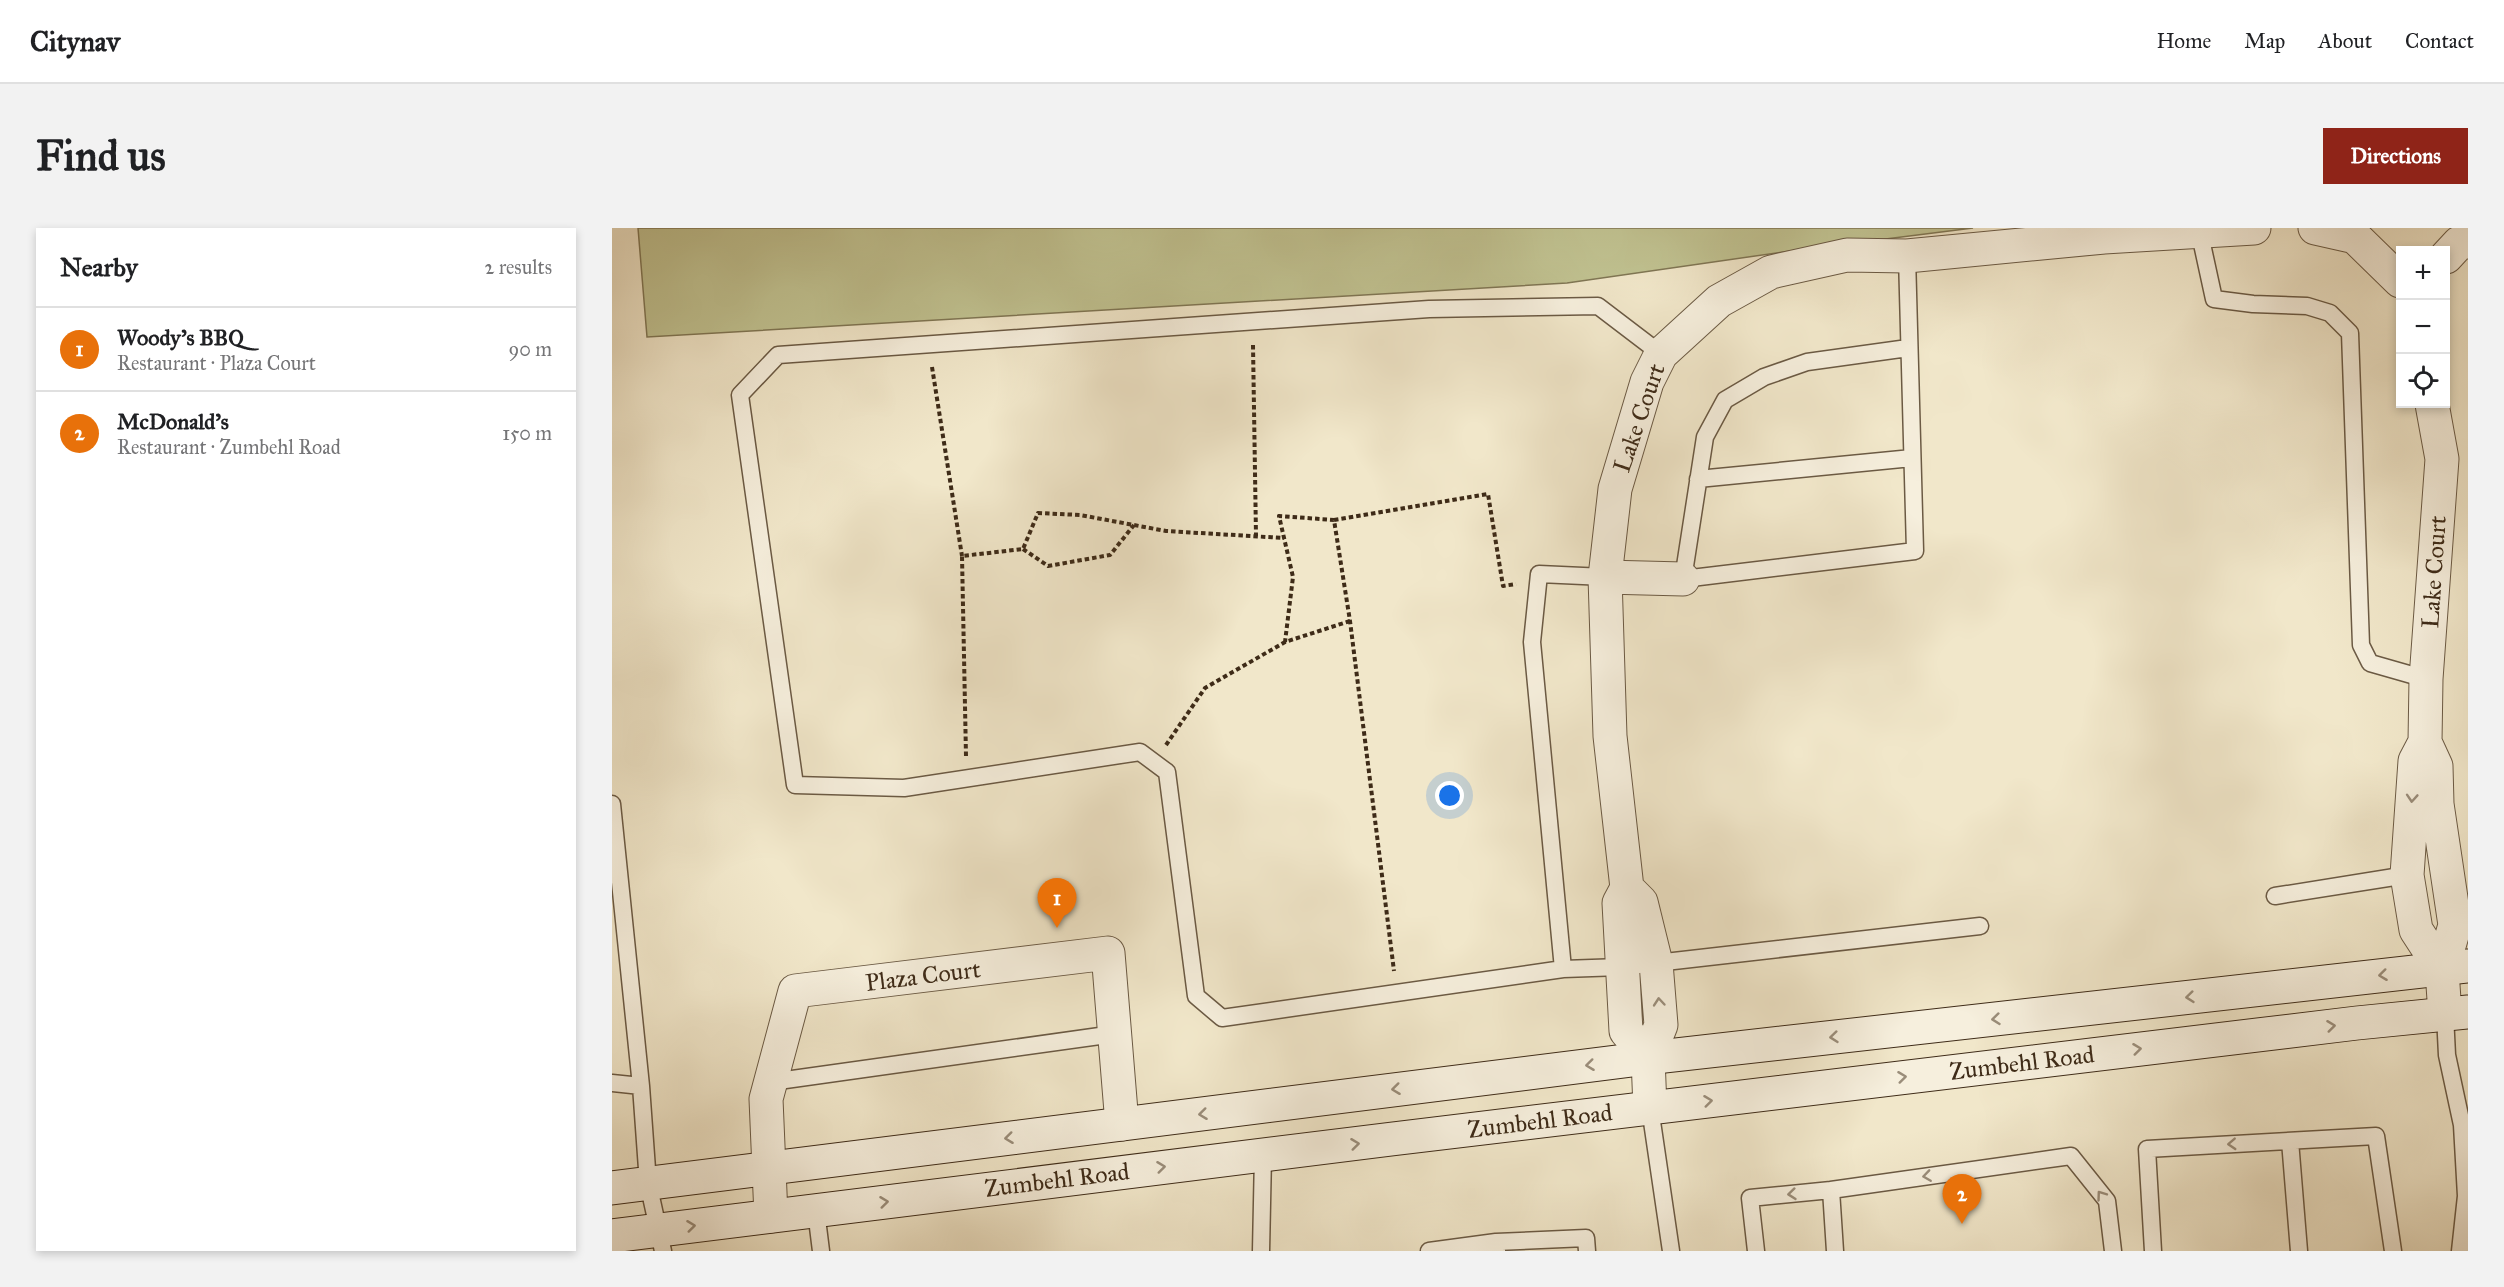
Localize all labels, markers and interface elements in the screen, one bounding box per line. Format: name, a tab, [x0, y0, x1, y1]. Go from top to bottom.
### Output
text: Citynav	[30, 24, 120, 59]
text: Home	[2156, 28, 2211, 54]
text: Map	[2244, 28, 2285, 54]
text: About	[2318, 28, 2372, 54]
text: Contact	[2405, 28, 2474, 54]
button: Directions	[2323, 128, 2468, 184]
text: Find us	[36, 130, 166, 182]
map controls	[2396, 246, 2450, 408]
button: +	[2396, 246, 2450, 300]
text: Nearby	[60, 251, 138, 283]
text: 2 results	[484, 255, 552, 279]
button: −	[2396, 300, 2450, 354]
text: Woody's BBQ	[117, 324, 244, 351]
text: 1	[76, 337, 83, 361]
text: 90 m	[509, 337, 552, 361]
text: Restaurant · Plaza Court	[117, 351, 316, 375]
button: locate	[2396, 354, 2450, 408]
street label: Lake Court	[1606, 359, 1672, 476]
text: McDonald's	[117, 408, 229, 435]
text: 2	[75, 421, 84, 445]
text: 150 m	[502, 421, 552, 445]
text: Restaurant · Zumbehl Road	[117, 435, 341, 459]
street label: Lake Court	[2415, 514, 2453, 629]
your location	[1435, 781, 1464, 810]
one-way arrow	[2406, 793, 2419, 802]
pin: 1	[1038, 878, 1076, 928]
street label: Plaza Court	[864, 954, 983, 998]
one-way arrow	[2379, 969, 2388, 981]
one-way arrow	[2185, 990, 2194, 1003]
one-way arrow	[1653, 997, 1666, 1006]
one-way arrow	[1991, 1012, 2000, 1025]
one-way arrow	[2326, 1020, 2335, 1033]
one-way arrow	[1829, 1030, 1838, 1043]
street label: Zumbehl Road	[1948, 1039, 2096, 1087]
one-way arrow	[2133, 1043, 2142, 1056]
one-way arrow	[1585, 1058, 1594, 1071]
one-way arrow	[1897, 1072, 1907, 1084]
one-way arrow	[1392, 1083, 1401, 1095]
one-way arrow	[1704, 1095, 1713, 1107]
street label: Zumbehl Road	[1466, 1097, 1614, 1145]
one-way arrow	[1198, 1107, 1207, 1119]
one-way arrow	[1005, 1131, 1014, 1144]
one-way arrow	[2227, 1137, 2237, 1150]
one-way arrow	[1350, 1138, 1359, 1150]
street label: Zumbehl Road	[983, 1156, 1131, 1204]
one-way arrow	[1157, 1162, 1166, 1174]
one-way arrow	[1922, 1170, 1931, 1182]
pin: 2	[1942, 1174, 1982, 1224]
one-way arrow	[1788, 1187, 1797, 1200]
one-way arrow	[2098, 1191, 2109, 1202]
one-way arrow	[880, 1196, 889, 1209]
one-way arrow	[686, 1221, 695, 1233]

